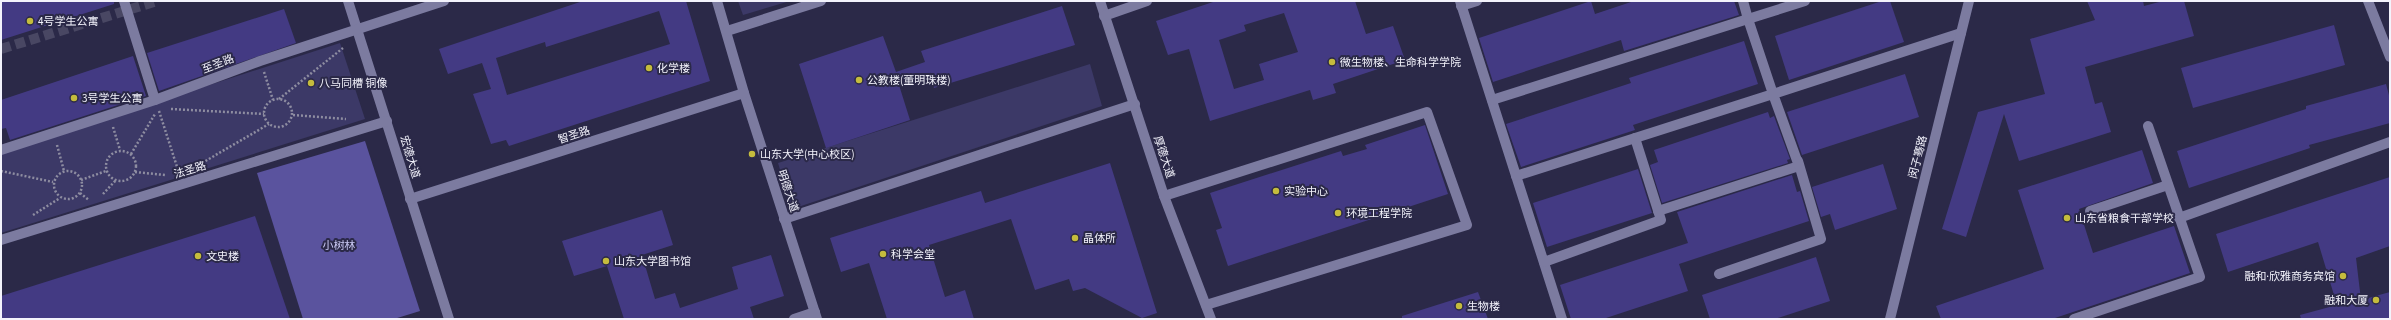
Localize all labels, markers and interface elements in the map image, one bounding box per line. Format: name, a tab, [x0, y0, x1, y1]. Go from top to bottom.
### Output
place label: 4号学生公寓	[38, 14, 98, 29]
marker: 4号学生公寓	[25, 16, 35, 26]
street label: 至圣路	[200, 51, 236, 77]
place label: 微生物楼、生命科学学院	[1339, 55, 1461, 70]
marker: 微生物楼、生命科学学院	[1327, 57, 1337, 67]
place label: 化学楼	[657, 61, 690, 76]
marker: 化学楼	[644, 63, 654, 73]
place label: 公教楼(董明珠楼)	[867, 73, 951, 88]
marker: 公教楼(董明珠楼)	[854, 75, 864, 85]
place label: 八马同槽 铜像	[319, 76, 387, 91]
marker: 八马同槽 铜像	[306, 78, 316, 88]
place label: 3号学生公寓	[82, 91, 142, 106]
marker: 3号学生公寓	[69, 93, 79, 103]
street label: 智圣路	[556, 123, 592, 147]
street label: 宏德大道	[396, 134, 424, 180]
street label: 厚德大道	[1150, 134, 1178, 180]
street label: 闵子骞路	[1905, 134, 1931, 180]
place label: 山东大学(中心校区)	[760, 147, 855, 162]
marker: 山东大学(中心校区)	[747, 149, 757, 159]
street label: 法圣路	[172, 158, 208, 182]
street label: 明德大道	[774, 168, 802, 214]
place label: 实验中心	[1284, 184, 1328, 199]
marker: 实验中心	[1271, 186, 1281, 196]
place label: 环境工程学院	[1346, 206, 1412, 221]
marker: 环境工程学院	[1333, 208, 1343, 218]
place label: 山东省粮食干部学校	[2075, 211, 2174, 226]
marker: 山东省粮食干部学校	[2062, 213, 2072, 223]
place label: 晶体所	[1083, 231, 1116, 246]
marker: 晶体所	[1070, 233, 1080, 243]
park label: 小树林	[323, 238, 356, 253]
place label: 科学会堂	[891, 247, 935, 262]
place label: 文史楼	[206, 249, 239, 264]
marker: 科学会堂	[878, 249, 888, 259]
marker: 文史楼	[193, 251, 203, 261]
place label: 山东大学图书馆	[614, 254, 691, 269]
marker: 山东大学图书馆	[601, 256, 611, 266]
place label: 融和·欣雅商务宾馆	[2244, 269, 2335, 284]
marker: 融和·欣雅商务宾馆	[2338, 271, 2348, 281]
place label: 融和大厦	[2324, 293, 2368, 308]
marker: 融和大厦	[2371, 295, 2381, 305]
place label: 生物楼	[1467, 299, 1500, 314]
marker: 生物楼	[1454, 301, 1464, 311]

